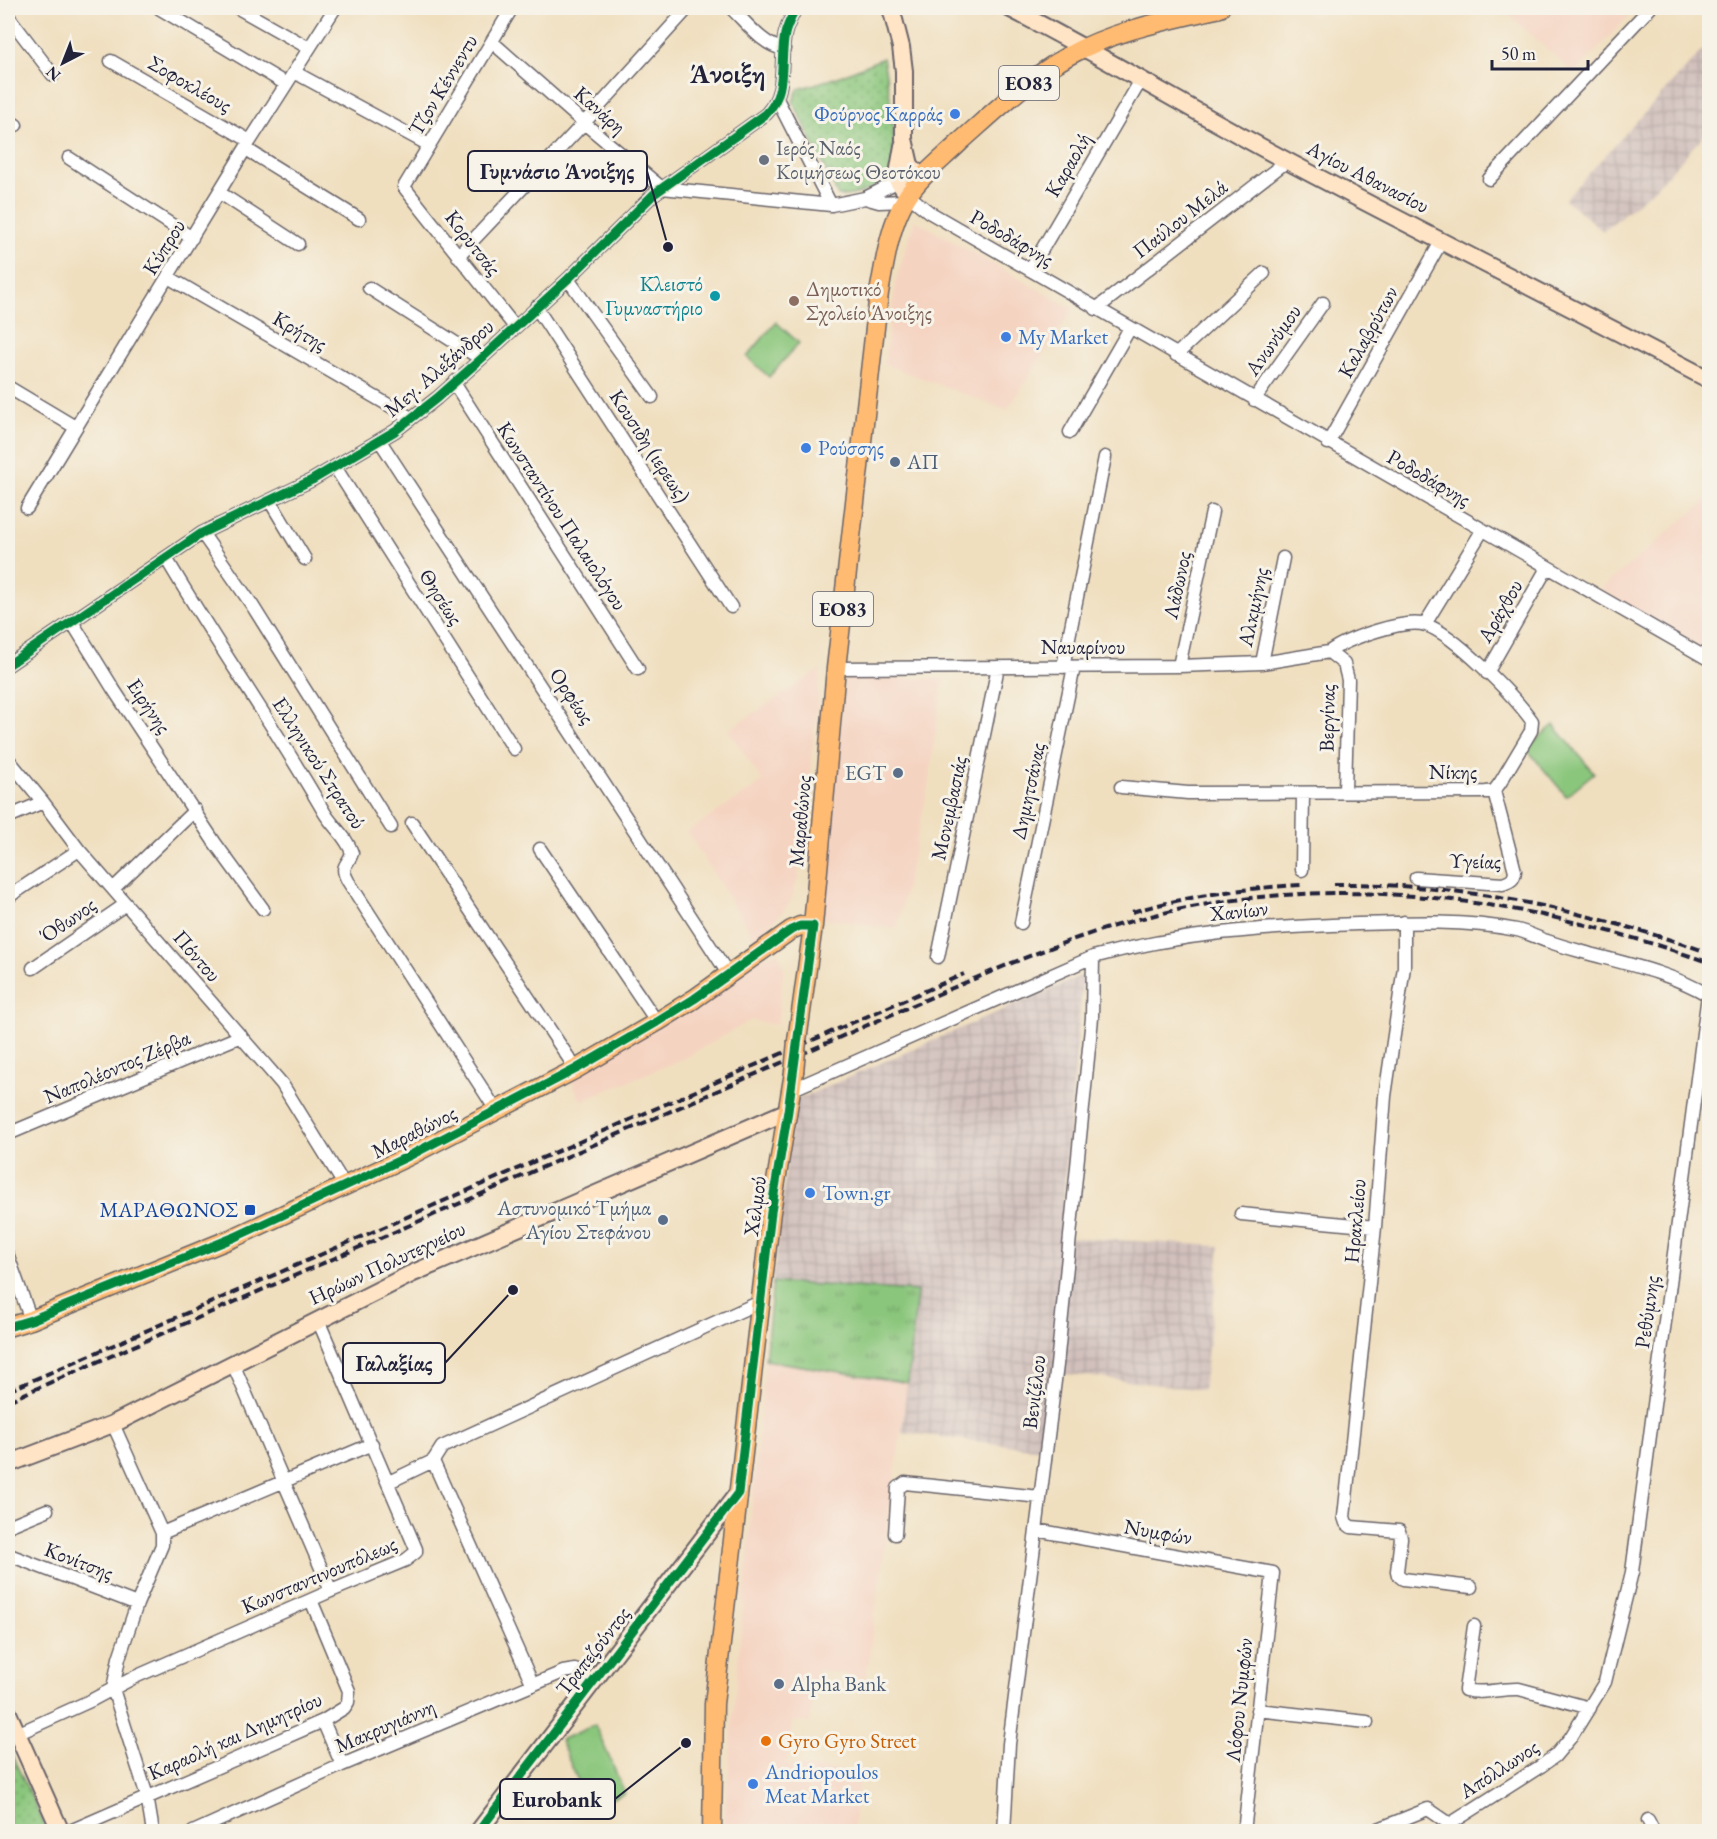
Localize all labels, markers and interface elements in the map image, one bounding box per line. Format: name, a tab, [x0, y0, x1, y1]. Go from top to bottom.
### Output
street label: Τζον Κέννεντυ	[402, 29, 483, 140]
north arrow	[33, 33, 93, 93]
scale bar	[1492, 33, 1588, 71]
text: 50 m	[1501, 42, 1536, 65]
street label: Σοφοκλέους	[144, 49, 237, 118]
district label: Άνοιξη	[689, 56, 766, 91]
text: N	[41, 62, 65, 86]
road number: ΕΟ83	[999, 66, 1059, 100]
street label: Κανάρη	[569, 80, 632, 140]
place label: Φούρνος Καρράς	[814, 100, 943, 127]
marker: Φούρνος Καρράς	[948, 107, 962, 121]
street label: Καραολή	[1038, 128, 1097, 202]
place label: Ιερός Ναός Κοιμήσεως Θεοτόκου	[776, 134, 941, 185]
street label: Αγίου Αθανασίου	[1302, 134, 1434, 219]
callout: Γυμνάσιο Άνοιξης	[468, 151, 647, 191]
marker: Ιερός Ναός Κοιμήσεως Θεοτόκου	[757, 153, 771, 167]
text: Γυμνάσιο Άνοιξης	[480, 157, 634, 186]
street label: Παύλου Μελά	[1127, 173, 1233, 264]
street label: Ροδοδάφνης	[966, 203, 1059, 272]
street label: Κορυτσάς	[439, 204, 507, 281]
street label: Κύπρου	[136, 214, 191, 280]
place label: Κλειστό Γυμναστήριο	[605, 270, 703, 321]
place label: Δημοτικό Σχολείο Άνοιξης	[806, 275, 932, 326]
street label: Καλαβρύτων	[1331, 281, 1404, 382]
marker: Κλειστό Γυμναστήριο	[708, 289, 722, 303]
marker: Δημοτικό Σχολείο Άνοιξης	[787, 294, 801, 308]
street label: Ανωνύμου	[1238, 299, 1307, 382]
street label: Κρήτης	[268, 304, 332, 357]
street label: Μεγ. Αλεξάνδρου	[378, 313, 499, 423]
place label: My Market	[1018, 323, 1108, 350]
marker: My Market	[999, 330, 1013, 344]
street label: Κουσιδη (ιερεως)	[604, 384, 697, 507]
street label: Κωνσταντίνου Παλαιολόγου	[491, 416, 634, 615]
place label: Ρούσσης	[818, 434, 884, 461]
marker: Ρούσσης	[799, 441, 813, 455]
street label: Ροδοδάφνης	[1383, 443, 1476, 512]
place label: ΑΠ	[906, 448, 939, 475]
marker: ΑΠ	[888, 455, 902, 469]
street label: Λάδωνος	[1156, 548, 1197, 622]
street label: Θησέως	[413, 563, 470, 630]
street label: Αλκμήνης	[1231, 565, 1274, 650]
street label: Αράχθου	[1470, 574, 1528, 648]
road number: ΕΟ83	[813, 592, 873, 626]
street label: Ναυαρίνου	[1041, 633, 1125, 660]
street label: Ορφέως	[544, 662, 601, 729]
street label: Ειρήνης	[121, 673, 178, 738]
street label: Βεργίνας	[1312, 684, 1341, 752]
street label: Ελληνικού Στρατού	[267, 692, 372, 834]
street label: Δημητσάνας	[1004, 740, 1051, 842]
street label: Μονεμβασιάς	[924, 753, 973, 863]
street label: Νίκης	[1429, 758, 1477, 785]
place label: EGT	[845, 759, 887, 786]
marker: EGT	[891, 766, 905, 780]
street label: Μαραθώνος	[782, 774, 817, 868]
street label: Υγείας	[1449, 847, 1501, 874]
street label: Όθωνος	[34, 891, 101, 949]
street label: Χανίων	[1208, 894, 1269, 927]
street label: Πόντου	[167, 924, 227, 987]
street label: Ναπολέοντος Ζέρβα	[39, 1023, 195, 1110]
street label: Μαραθώνος	[367, 1099, 461, 1164]
street label: Χελμού	[737, 1174, 772, 1239]
street label: Ηρακλείου	[1337, 1178, 1372, 1264]
place label: Town.gr	[822, 1179, 890, 1206]
marker: Town.gr	[803, 1186, 817, 1200]
place label: Αστυνομικό Τμήμα Αγίου Στεφάνου	[496, 1194, 651, 1245]
place label: ΜΑΡΑΘΩΝΟΣ	[99, 1196, 238, 1223]
marker: ΜΑΡΑΘΩΝΟΣ	[243, 1203, 257, 1217]
marker: Αστυνομικό Τμήμα Αγίου Στεφάνου	[656, 1213, 670, 1227]
street label: Ηρώων Πολυτεχνείου	[304, 1214, 469, 1311]
street label: Ρεθύμνης	[1628, 1274, 1665, 1350]
callout: Γαλαξίας	[343, 1343, 445, 1383]
text: Γαλαξίας	[355, 1349, 433, 1378]
street label: Βενιζέλου	[1016, 1353, 1051, 1430]
street label: Νυμφών	[1122, 1512, 1194, 1551]
street label: Κωνσταντινουπόλεως	[237, 1530, 401, 1619]
street label: Κονίτσης	[41, 1535, 118, 1586]
street label: Τραπεζούντος	[549, 1601, 636, 1701]
street label: Λόφου Νυμφών	[1218, 1637, 1258, 1764]
place label: Alpha Bank	[790, 1670, 887, 1697]
marker: Alpha Bank	[772, 1677, 786, 1691]
street label: Καραολή και Δημητρίου	[144, 1685, 326, 1786]
street label: Μακρυγιάννη	[331, 1692, 439, 1759]
place label: Gyro Gyro Street	[778, 1727, 917, 1754]
street label: Απόλλωνος	[1453, 1733, 1544, 1805]
marker: Gyro Gyro Street	[759, 1734, 773, 1748]
place label: Andriopoulos Meat Market	[764, 1758, 879, 1809]
marker: Andriopoulos Meat Market	[746, 1777, 760, 1791]
callout: Eurobank	[500, 1779, 615, 1819]
text: Eurobank	[512, 1785, 603, 1814]

